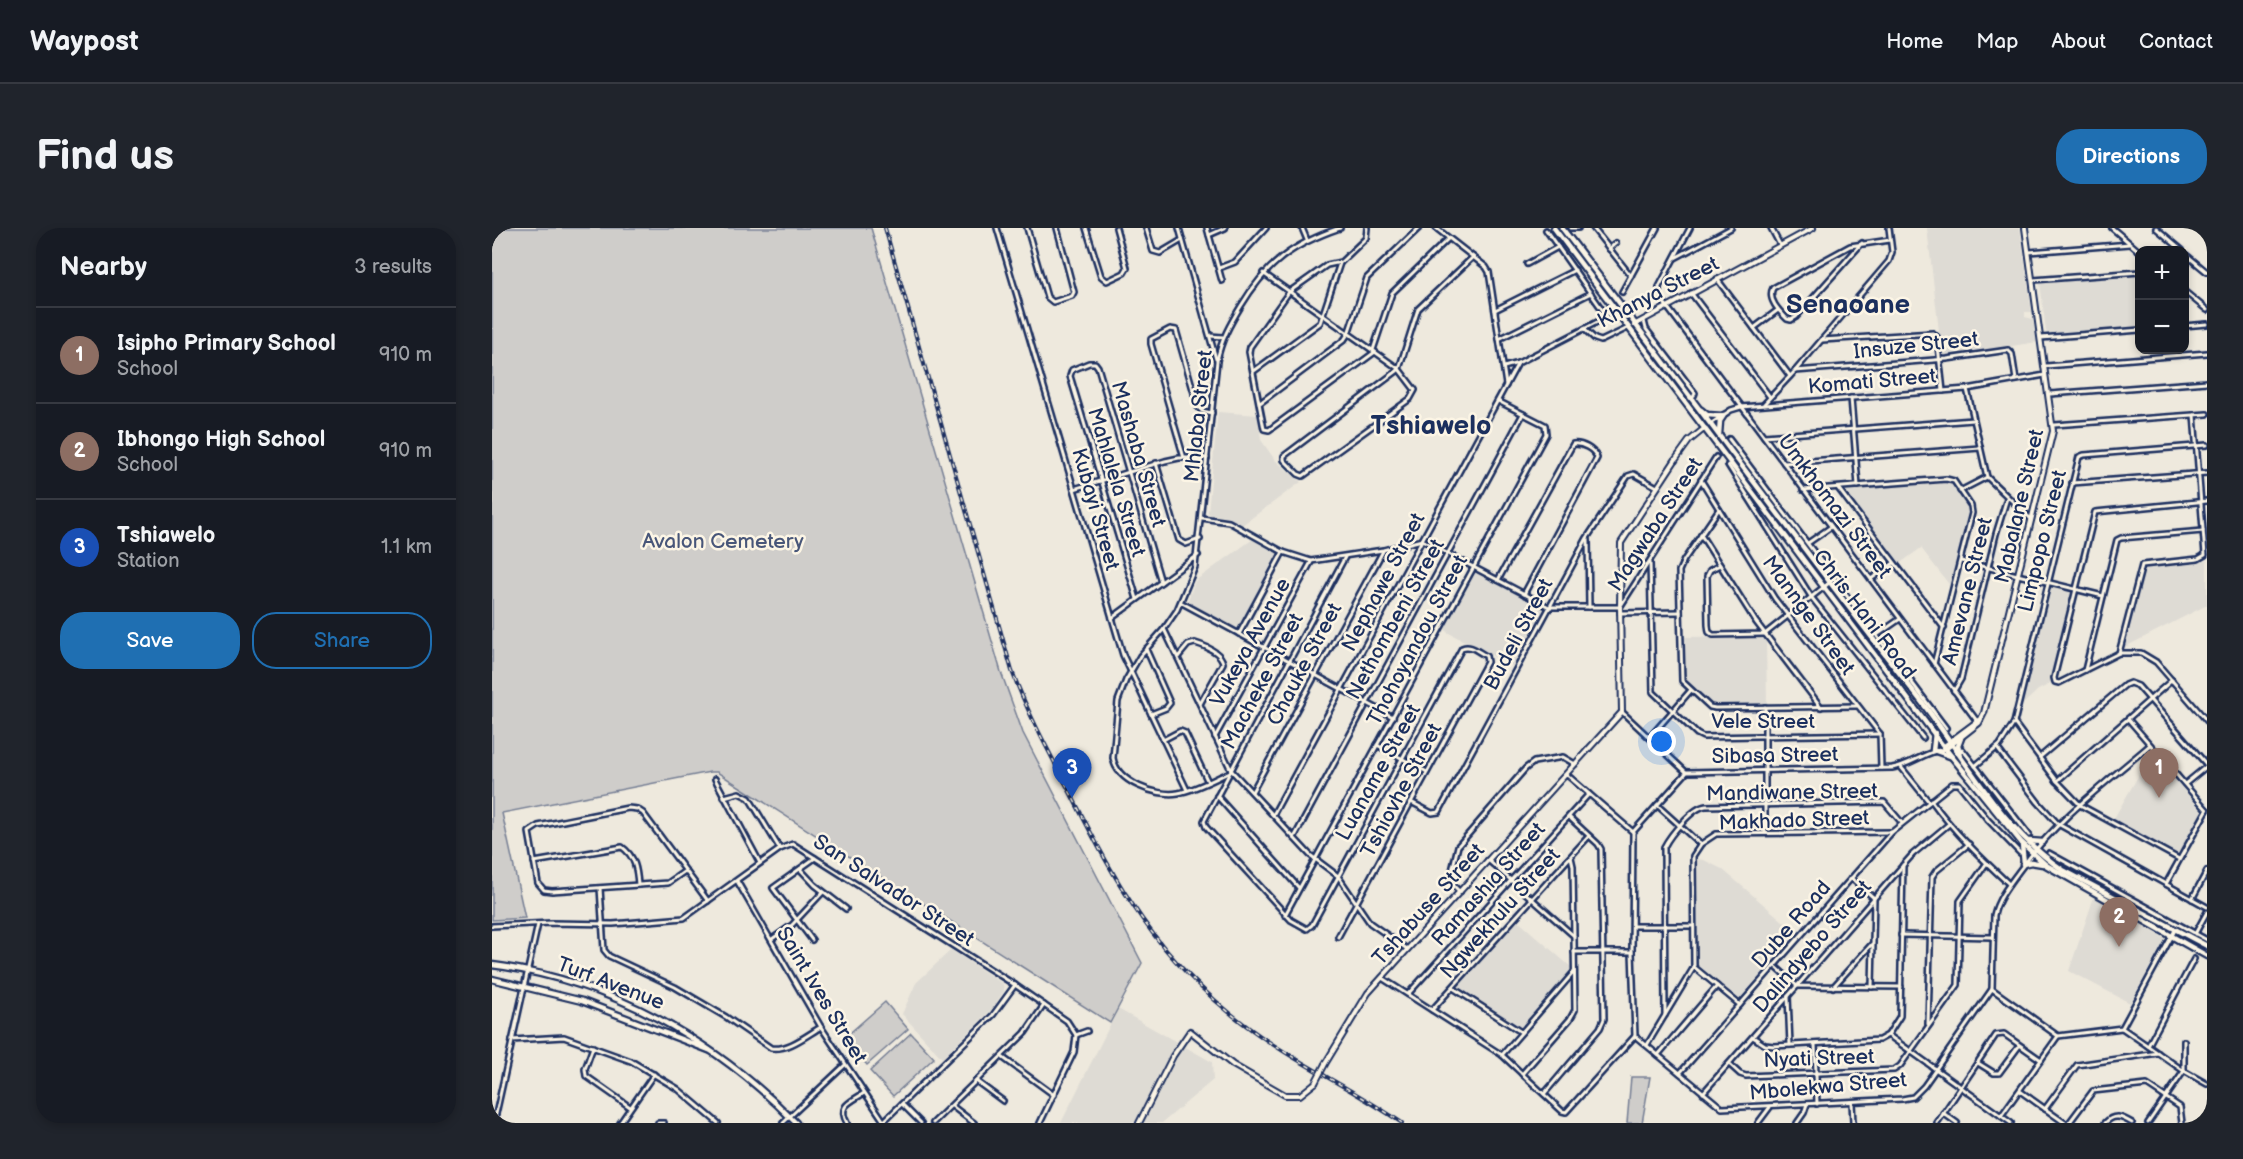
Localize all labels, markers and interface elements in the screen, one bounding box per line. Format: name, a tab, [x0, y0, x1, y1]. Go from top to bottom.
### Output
text: Waypost	[30, 25, 139, 58]
text: Home	[1886, 29, 1943, 54]
text: Map	[1976, 29, 2018, 54]
text: About	[2051, 29, 2106, 54]
text: Contact	[2139, 29, 2213, 54]
button: Directions	[2056, 129, 2207, 184]
text: Find us	[36, 131, 174, 182]
map controls	[2135, 246, 2189, 354]
button: +	[2135, 246, 2189, 300]
street label: Khanya Street	[1593, 251, 1723, 334]
text: Nearby	[60, 252, 147, 283]
text: 3 results	[354, 255, 432, 279]
district label: Senaoane	[1786, 289, 1910, 321]
button: −	[2135, 300, 2189, 354]
street label: Insuze Street	[1852, 326, 1980, 364]
text: Isipho Primary School	[117, 330, 336, 357]
text: 1	[75, 343, 84, 367]
text: 910 m	[379, 343, 432, 367]
street label: Mhlaba Street	[1179, 348, 1218, 483]
text: School	[117, 357, 178, 381]
street label: Komati Street	[1807, 363, 1938, 400]
street label: Mashaba Street	[1106, 378, 1171, 530]
street label: Mahlalela Street	[1082, 405, 1151, 560]
district label: Tshiawelo	[1371, 410, 1491, 442]
text: Ibhongo High School	[117, 426, 325, 453]
street label: Mabalane Street	[1990, 426, 2049, 586]
street label: Umkhomazi Street	[1772, 429, 1897, 584]
text: 2	[74, 439, 85, 463]
text: 910 m	[379, 439, 432, 463]
street label: Kubayi Street	[1066, 445, 1125, 574]
street label: Magwaba Street	[1603, 452, 1708, 596]
text: School	[117, 453, 178, 477]
street label: Limpopo Street	[2013, 467, 2072, 615]
street label: Nephawe Street	[1336, 508, 1431, 656]
street label: Amevane Street	[1937, 514, 1998, 668]
text: Tshiawelo	[117, 522, 215, 549]
park label: Avalon Cemetery	[642, 529, 804, 554]
street label: Nethombeni Street	[1341, 534, 1450, 704]
text: 3	[74, 535, 85, 559]
text: 1.1 km	[381, 535, 432, 559]
street label: Chris Hani Road	[1808, 545, 1921, 684]
text: Station	[117, 549, 179, 573]
street label: Thohoyandou Street	[1362, 550, 1473, 730]
street label: Mannge Street	[1757, 551, 1861, 680]
street label: Vukeya Avenue	[1205, 574, 1296, 711]
street label: Budeli Street	[1479, 574, 1559, 694]
street label: Chauke Street	[1262, 598, 1348, 730]
street label: Macheke Street	[1216, 608, 1309, 754]
button: Save	[60, 612, 240, 669]
button: Share	[252, 612, 432, 669]
street label: Luaname Street	[1331, 699, 1427, 845]
street label: Vele Street	[1711, 709, 1815, 734]
street label: Tshiovhe Street	[1356, 718, 1448, 862]
your location	[1647, 727, 1676, 756]
street label: Sibasa Street	[1712, 742, 1839, 769]
pin: 3	[1052, 748, 1092, 798]
pin: 1	[2140, 748, 2178, 798]
street label: Mandiwane Street	[1706, 778, 1879, 806]
street label: Makhado Street	[1718, 805, 1870, 836]
street label: Ramashia Street	[1426, 817, 1551, 951]
street label: San Salvador Street	[808, 829, 979, 952]
street label: Tshabuse Street	[1367, 838, 1490, 971]
street label: Ngwekhulu Street	[1435, 842, 1566, 984]
street label: Dalindyebo Street	[1748, 874, 1877, 1018]
street label: Dube Road	[1747, 875, 1836, 973]
pin: 2	[2100, 898, 2138, 947]
street label: Saint Ives Street	[771, 922, 873, 1069]
street label: Turf Avenue	[554, 952, 668, 1015]
street label: Nyati Street	[1763, 1044, 1875, 1073]
street label: Mbolekwa Street	[1748, 1067, 1908, 1106]

